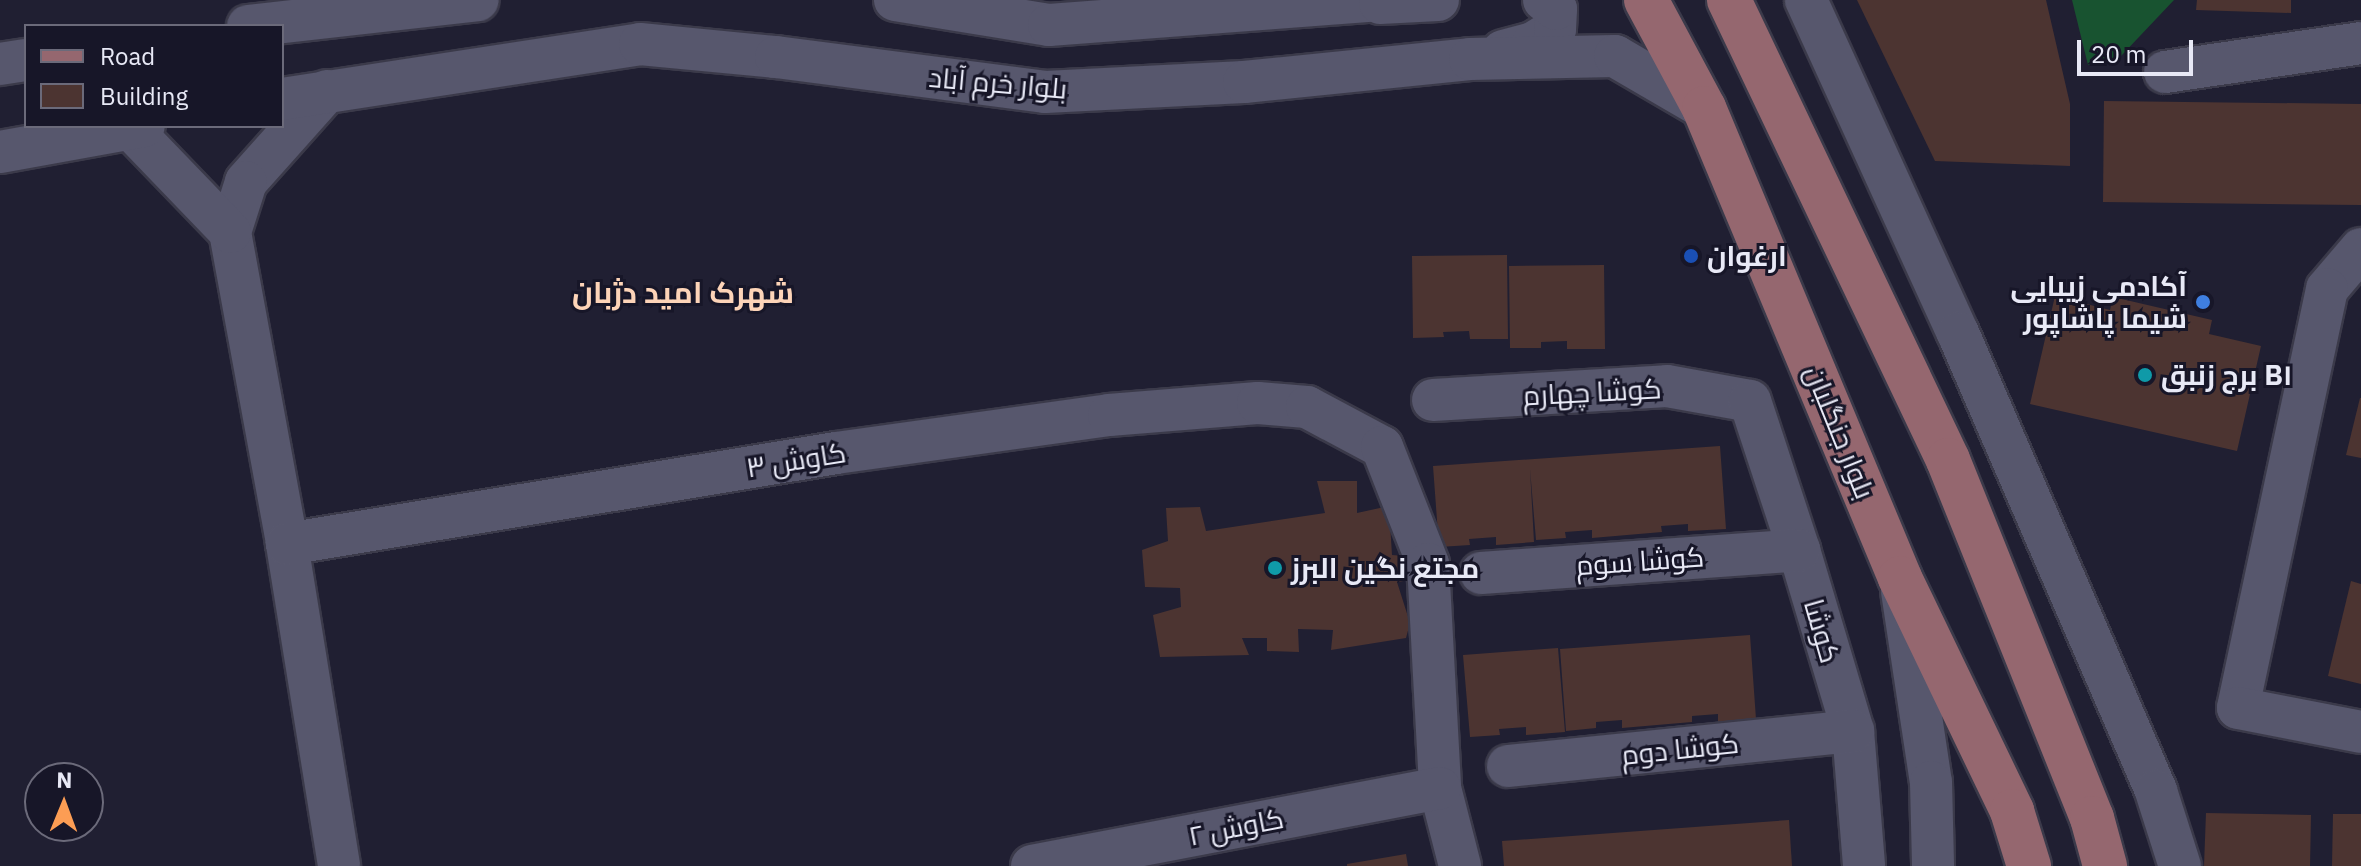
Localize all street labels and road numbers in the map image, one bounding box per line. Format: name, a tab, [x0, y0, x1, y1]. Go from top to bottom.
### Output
street label: بلوار خرم آباد	[927, 60, 1069, 106]
street label: بلوار جنگلبان	[1798, 360, 1882, 504]
street label: کوشا چهارم	[1522, 372, 1662, 412]
street label: کاوش ۳	[744, 436, 848, 484]
street label: کوشا سوم	[1575, 540, 1705, 582]
street label: کوشا	[1797, 595, 1847, 667]
street label: کوشا دوم	[1620, 726, 1740, 772]
street label: کاوش ۲	[1186, 801, 1286, 853]

